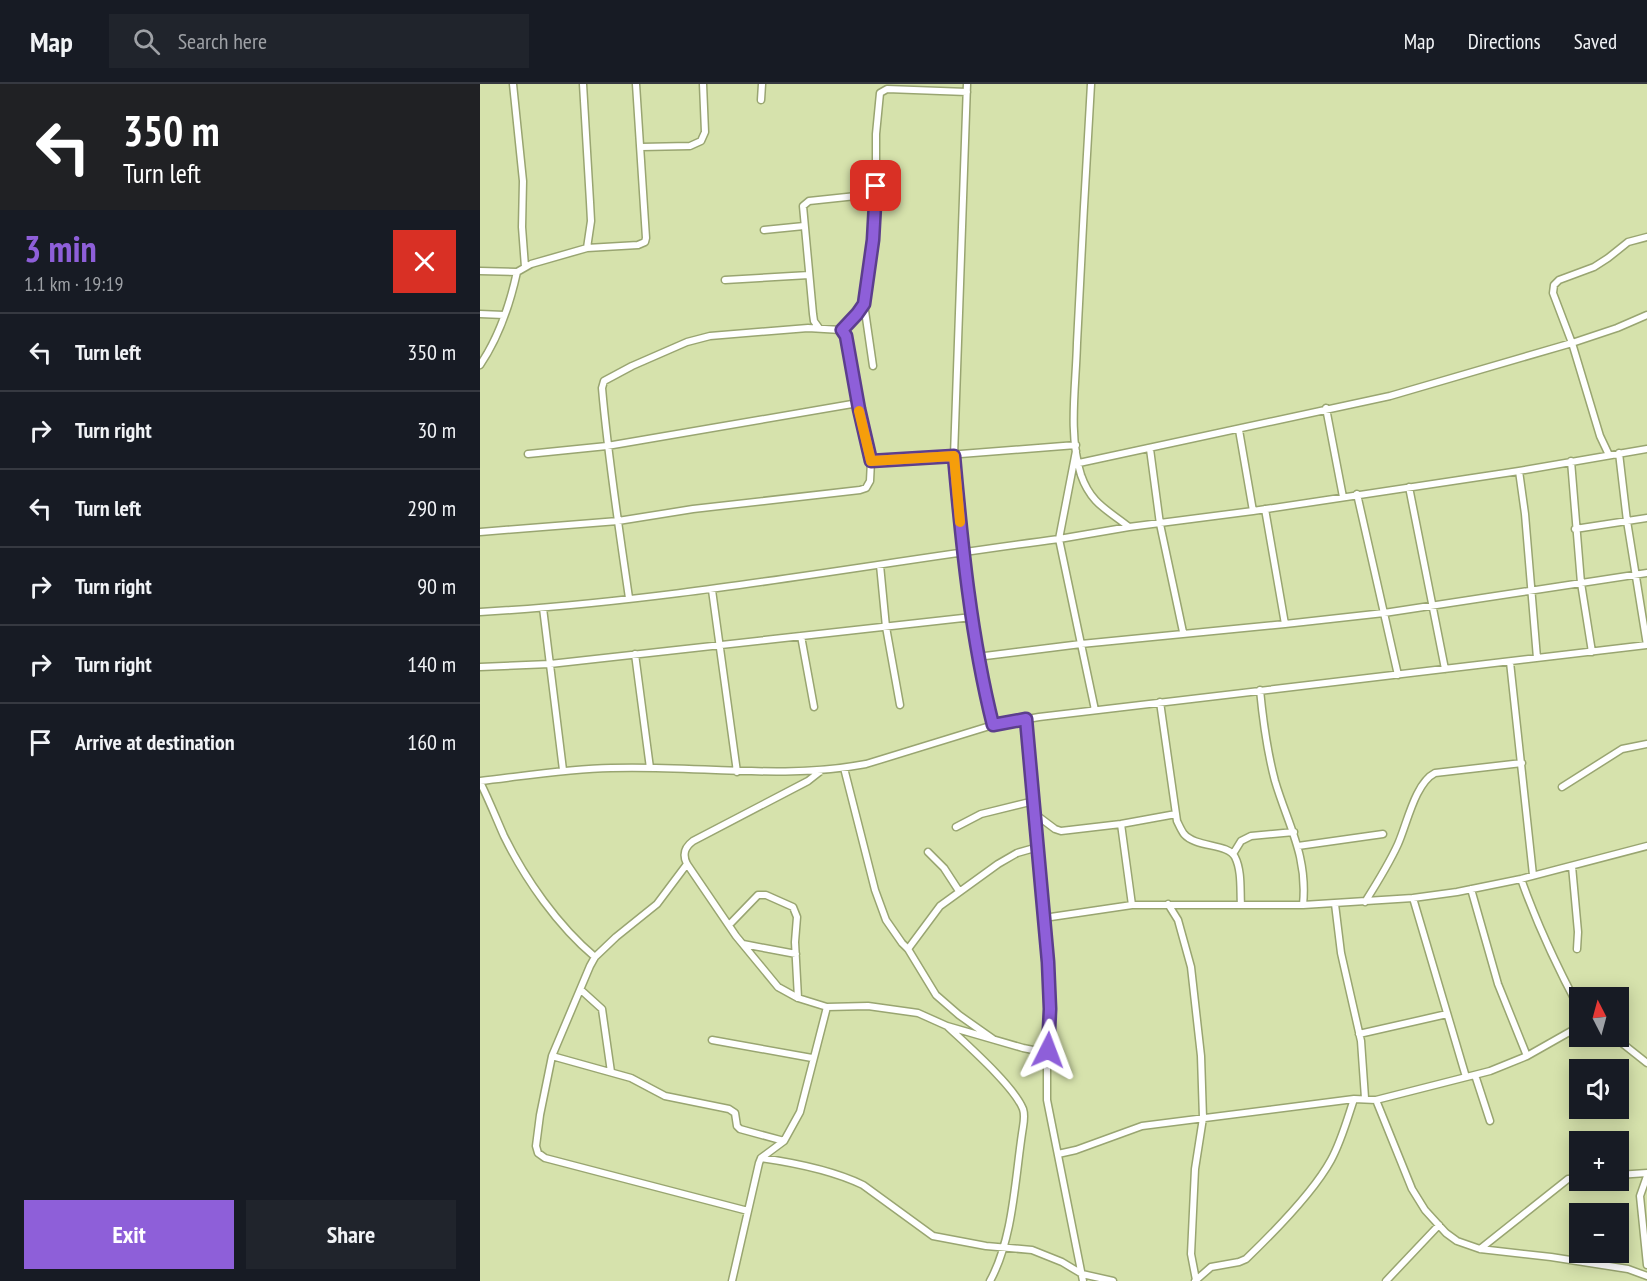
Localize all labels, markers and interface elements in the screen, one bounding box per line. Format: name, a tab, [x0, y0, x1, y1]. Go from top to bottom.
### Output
search box	[109, 14, 529, 68]
text: Map	[30, 23, 73, 60]
icon: search	[130, 25, 163, 58]
text: Search here	[178, 27, 267, 55]
text: Map	[1404, 28, 1435, 55]
text: Directions	[1468, 28, 1541, 55]
text: Saved	[1574, 28, 1617, 55]
text: 350 m	[123, 103, 220, 158]
icon: left	[24, 108, 102, 186]
text: Turn left	[123, 156, 201, 190]
pin	[850, 160, 901, 211]
icon: arrive	[859, 169, 892, 202]
text: 3 min	[24, 225, 97, 272]
button: close	[393, 230, 456, 293]
text: 1.1 km · 19:19	[24, 271, 123, 297]
icon: left	[24, 336, 57, 369]
text: Turn left	[75, 338, 141, 366]
text: 350 m	[407, 338, 456, 366]
icon: right	[24, 414, 57, 447]
text: Turn right	[75, 416, 152, 444]
text: 30 m	[417, 416, 456, 444]
icon: left	[24, 492, 57, 525]
text: Turn left	[75, 494, 141, 522]
text: 290 m	[407, 494, 456, 522]
icon: right	[24, 570, 57, 603]
text: Turn right	[75, 572, 152, 600]
text: 90 m	[417, 572, 456, 600]
icon: right	[24, 648, 57, 681]
text: Turn right	[75, 650, 152, 678]
text: 140 m	[407, 650, 456, 678]
icon: arrive	[24, 726, 57, 759]
text: Arrive at destination	[75, 728, 235, 756]
text: 160 m	[407, 728, 456, 756]
north arrow	[1569, 987, 1629, 1047]
map controls	[1569, 987, 1629, 1263]
position arrow	[1016, 1018, 1080, 1082]
button: sound	[1569, 1059, 1629, 1119]
button: +	[1569, 1131, 1629, 1191]
button: Exit	[24, 1200, 234, 1269]
button: Share	[246, 1200, 456, 1269]
button: −	[1569, 1203, 1629, 1263]

